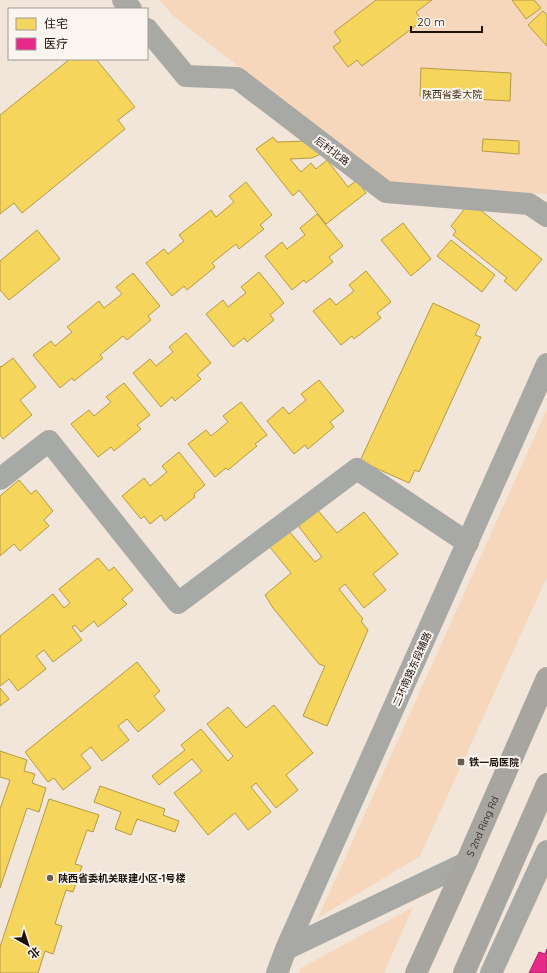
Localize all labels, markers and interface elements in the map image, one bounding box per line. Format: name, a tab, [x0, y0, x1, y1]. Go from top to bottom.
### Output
legend	[8, 8, 148, 60]
scale bar	[411, 8, 482, 34]
text: 20 m	[417, 14, 445, 29]
text: 住宅	[44, 16, 68, 31]
text: 医疗	[44, 36, 68, 51]
park label: 陕西省委大院	[422, 88, 482, 101]
street label: 后村北路	[312, 134, 352, 168]
street label: 二环南路东段辅路	[390, 630, 434, 708]
place label: 铁一局医院	[469, 756, 519, 769]
marker: 铁一局医院	[456, 757, 466, 767]
street label: S 2nd Ring Rd	[463, 794, 501, 858]
place label: 陕西省委机关联建小区-1号楼	[58, 872, 185, 885]
marker: 陕西省委机关联建小区-1号楼	[45, 873, 55, 883]
north arrow	[8, 925, 48, 965]
text: 北	[26, 944, 43, 962]

